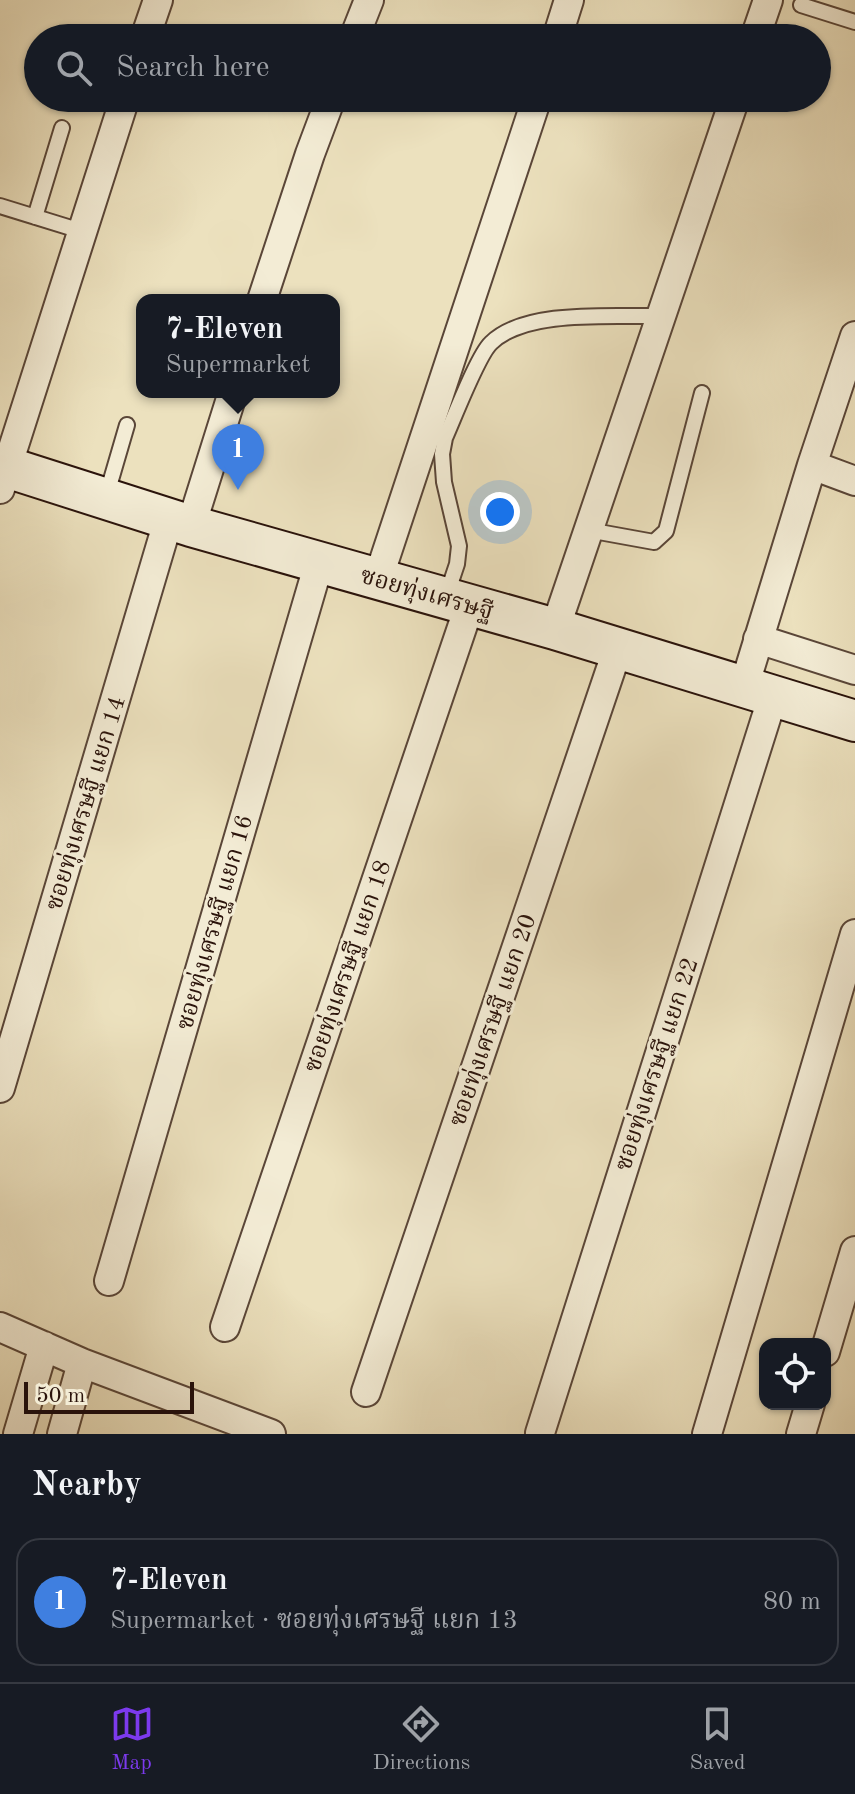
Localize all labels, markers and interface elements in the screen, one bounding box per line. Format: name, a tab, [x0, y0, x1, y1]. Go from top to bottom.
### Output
search box	[24, 24, 831, 112]
icon: search	[52, 46, 96, 90]
text: Search here	[116, 53, 270, 83]
popup	[136, 294, 340, 398]
text: 7-Eleven	[166, 315, 283, 345]
text: Supermarket	[166, 352, 310, 378]
pin: 1	[212, 424, 264, 490]
your location	[480, 492, 520, 532]
street label: ซอยทุ่งเศรษฐี	[357, 561, 497, 626]
street label: ซอยทุ่งเศรษฐี แยก 14	[39, 693, 132, 914]
street label: ซอยทุ่งเศรษฐี แยก 16	[170, 811, 259, 1033]
street label: ซอยทุ่งเศรษฐี แยก 18	[298, 856, 397, 1076]
street label: ซอยทุ่งเศรษฐี แยก 20	[443, 910, 542, 1130]
street label: ซอยทุ่งเศรษฐี แยก 22	[608, 954, 705, 1174]
map controls	[759, 1338, 831, 1410]
button: locate	[759, 1338, 831, 1410]
scale bar	[24, 1378, 194, 1414]
text: 50 m	[36, 1385, 85, 1407]
text: Nearby	[32, 1469, 142, 1503]
text: 7-Eleven	[110, 1566, 228, 1596]
text: 1	[52, 1589, 68, 1615]
text: 80 m	[763, 1589, 821, 1615]
text: Supermarket · ซอยทุ่งเศรษฐี แยก 13	[110, 1608, 518, 1634]
tab: Map	[110, 1702, 154, 1777]
tab: Directions	[373, 1702, 470, 1777]
tab: Saved	[689, 1702, 745, 1777]

